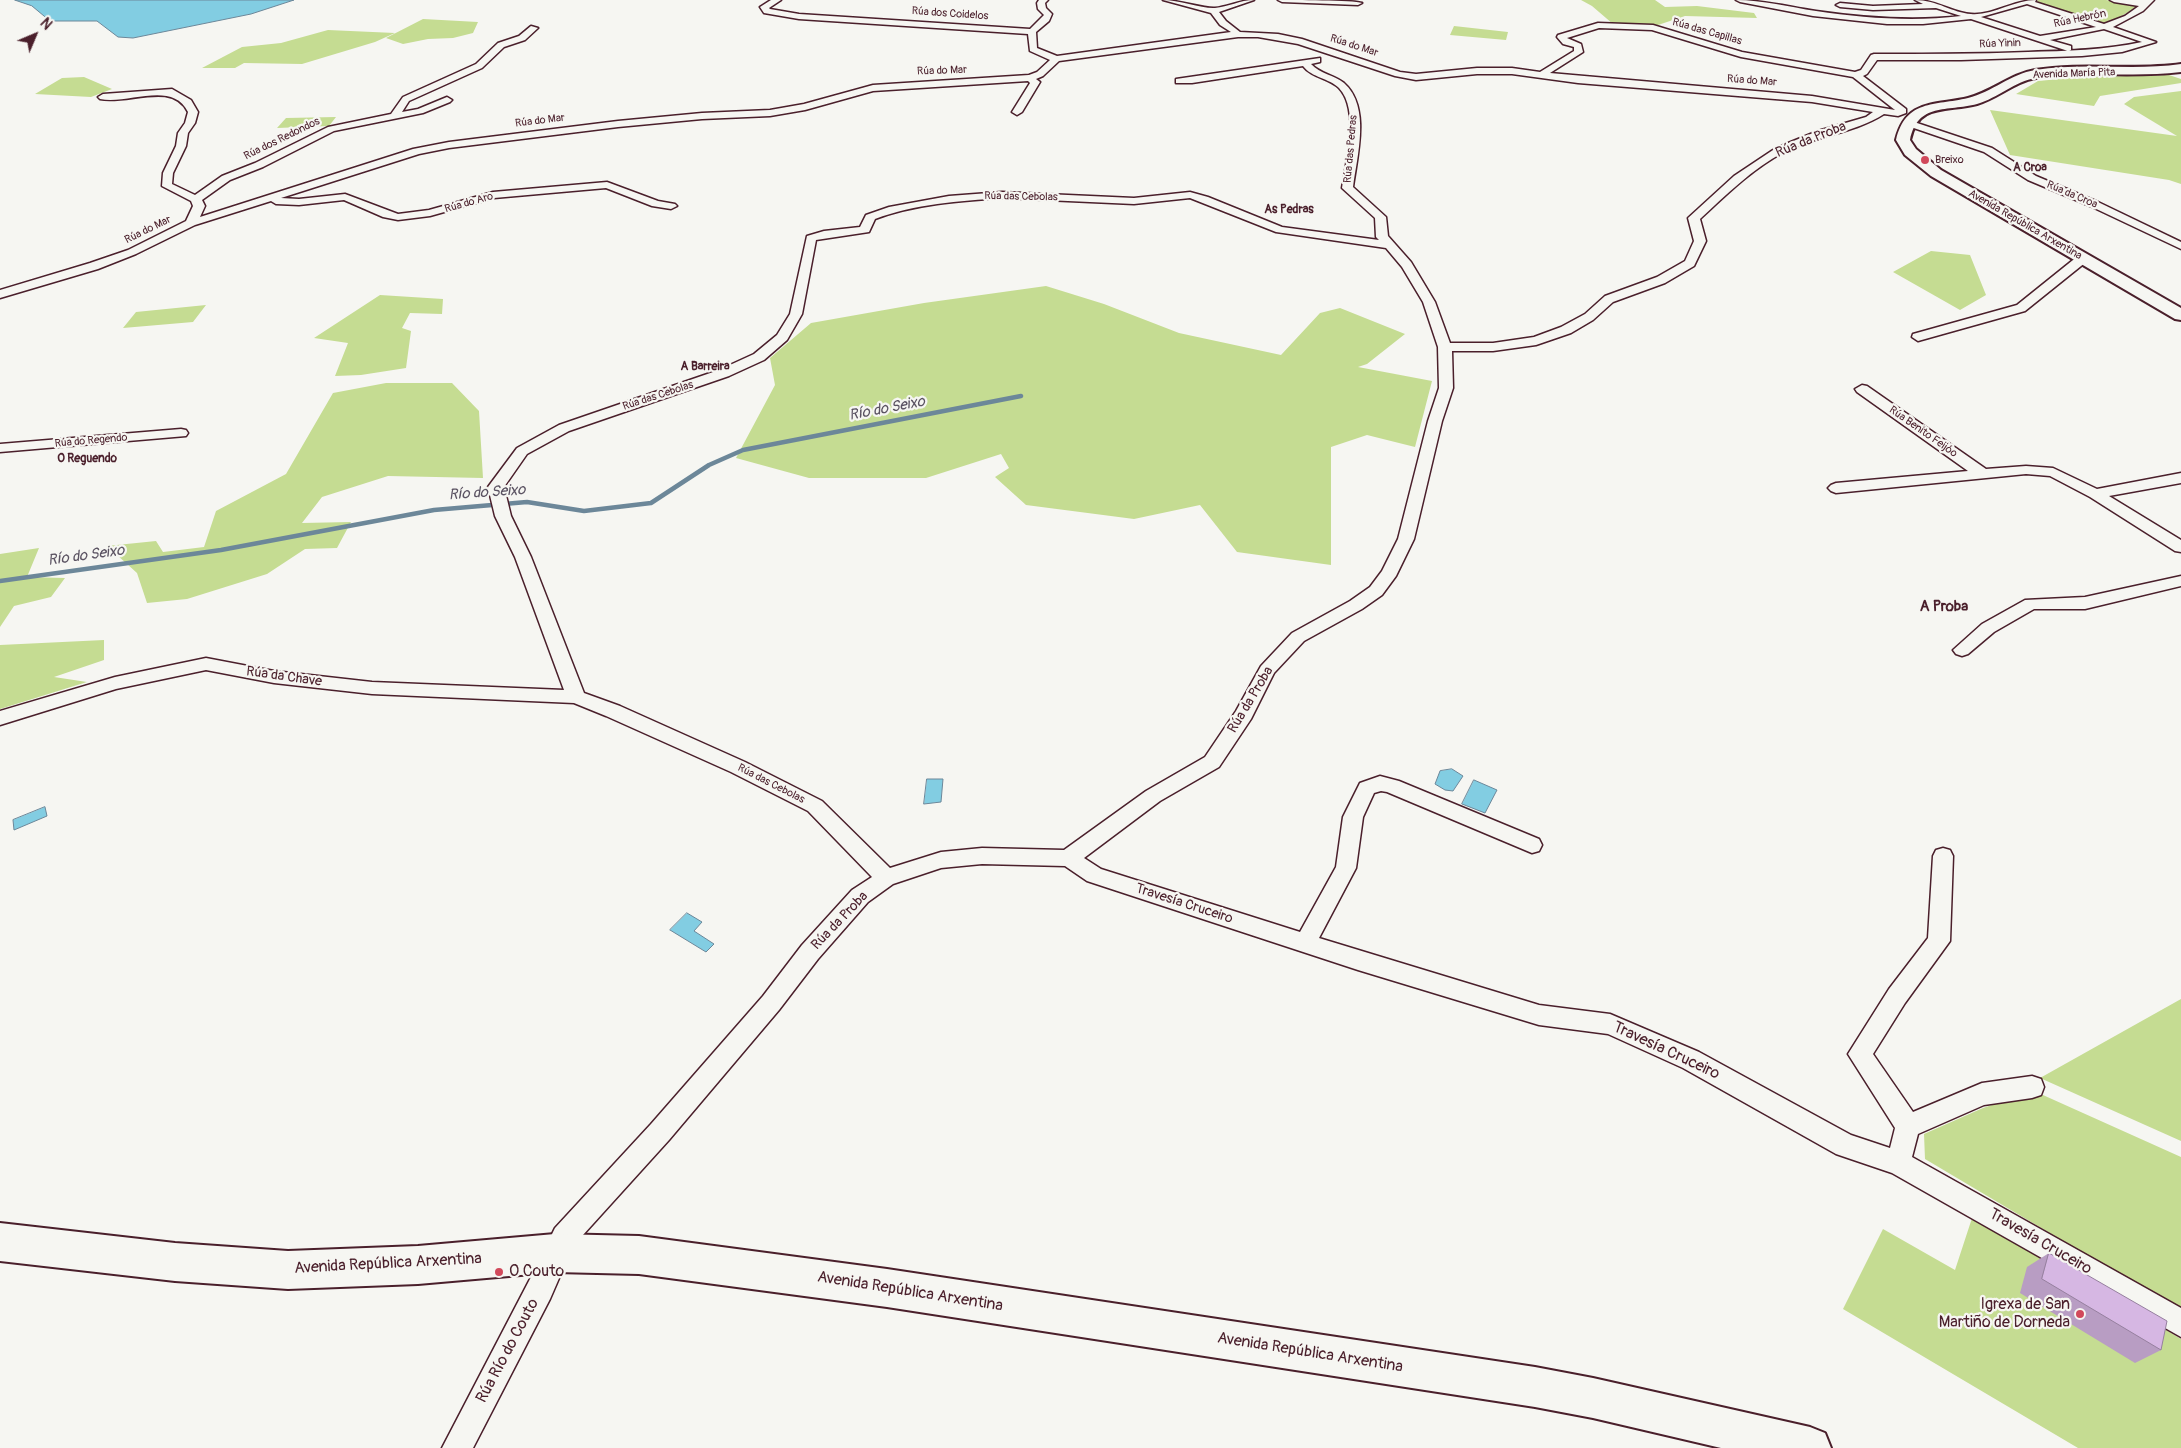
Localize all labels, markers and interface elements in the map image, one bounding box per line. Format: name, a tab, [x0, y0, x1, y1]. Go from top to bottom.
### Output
street label: Rúa dos Coidelos	[911, 5, 989, 23]
street label: Rúa Hebrón	[2053, 7, 2107, 31]
north arrow	[10, 10, 60, 60]
text: N	[37, 15, 55, 33]
street label: Rúa das Capillas	[1671, 16, 1743, 48]
street label: Rúa do Mar	[1328, 32, 1380, 60]
street label: Rúa Yinin	[1979, 37, 2021, 51]
street label: Rúa do Mar	[917, 64, 967, 78]
street label: Avenida María Pita	[2032, 66, 2116, 82]
street label: Rúa do Mar	[1727, 73, 1777, 89]
street label: Rúa do Mar	[514, 111, 566, 131]
street label: Rúa das Pedras	[1341, 114, 1361, 184]
street label: Rúa dos Redondos	[242, 115, 322, 163]
street label: Rúa da Proba	[1773, 118, 1849, 162]
place label: Breixo	[1935, 153, 1964, 167]
marker: Breixo	[1919, 154, 1931, 166]
district label: A Croa	[2013, 161, 2047, 175]
street label: Rúa da Croa	[2045, 178, 2099, 212]
street label: Avenida República Arxentina	[1966, 187, 2084, 263]
street label: Rúa do Aro	[443, 190, 495, 216]
street label: Rúa das Cebolas	[984, 190, 1058, 204]
district label: As Pedras	[1264, 203, 1314, 217]
street label: Rúa do Mar	[123, 213, 173, 247]
district label: A Barreira	[680, 360, 730, 374]
street label: Rúa das Cebolas	[621, 378, 695, 414]
water label: Río do Seixo	[848, 393, 926, 425]
street label: Rúa Benito Feijóo	[1886, 404, 1960, 460]
street label: Rúa do Regendo	[54, 431, 128, 451]
district label: O Reguendo	[57, 452, 117, 466]
water label: Río do Seixo	[448, 481, 526, 505]
water label: Río do Seixo	[47, 542, 125, 570]
district label: A Proba	[1920, 598, 1968, 616]
street label: Rúa da Chave	[245, 663, 323, 691]
street label: Rúa da Proba	[1225, 664, 1277, 736]
street label: Rúa das Cebolas	[735, 761, 807, 807]
street label: Travesía Cruceiro	[1133, 880, 1235, 928]
street label: Rúa da Proba	[808, 888, 872, 954]
street label: Travesía Cruceiro	[1610, 1018, 1722, 1084]
street label: Travesía Cruceiro	[1985, 1205, 2095, 1279]
street label: Avenida República Arxentina	[294, 1250, 482, 1278]
place label: O Couto	[509, 1262, 564, 1282]
marker: O Couto	[493, 1266, 505, 1278]
street label: Avenida República Arxentina	[816, 1268, 1004, 1316]
place label: Igrexa de San Martiño de Dorneda	[1939, 1295, 2070, 1333]
street label: Rúa Río do Couto	[472, 1296, 544, 1406]
marker: Igrexa de San Martiño de Dorneda	[2074, 1308, 2086, 1320]
street label: Avenida República Arxentina	[1216, 1329, 1404, 1377]

